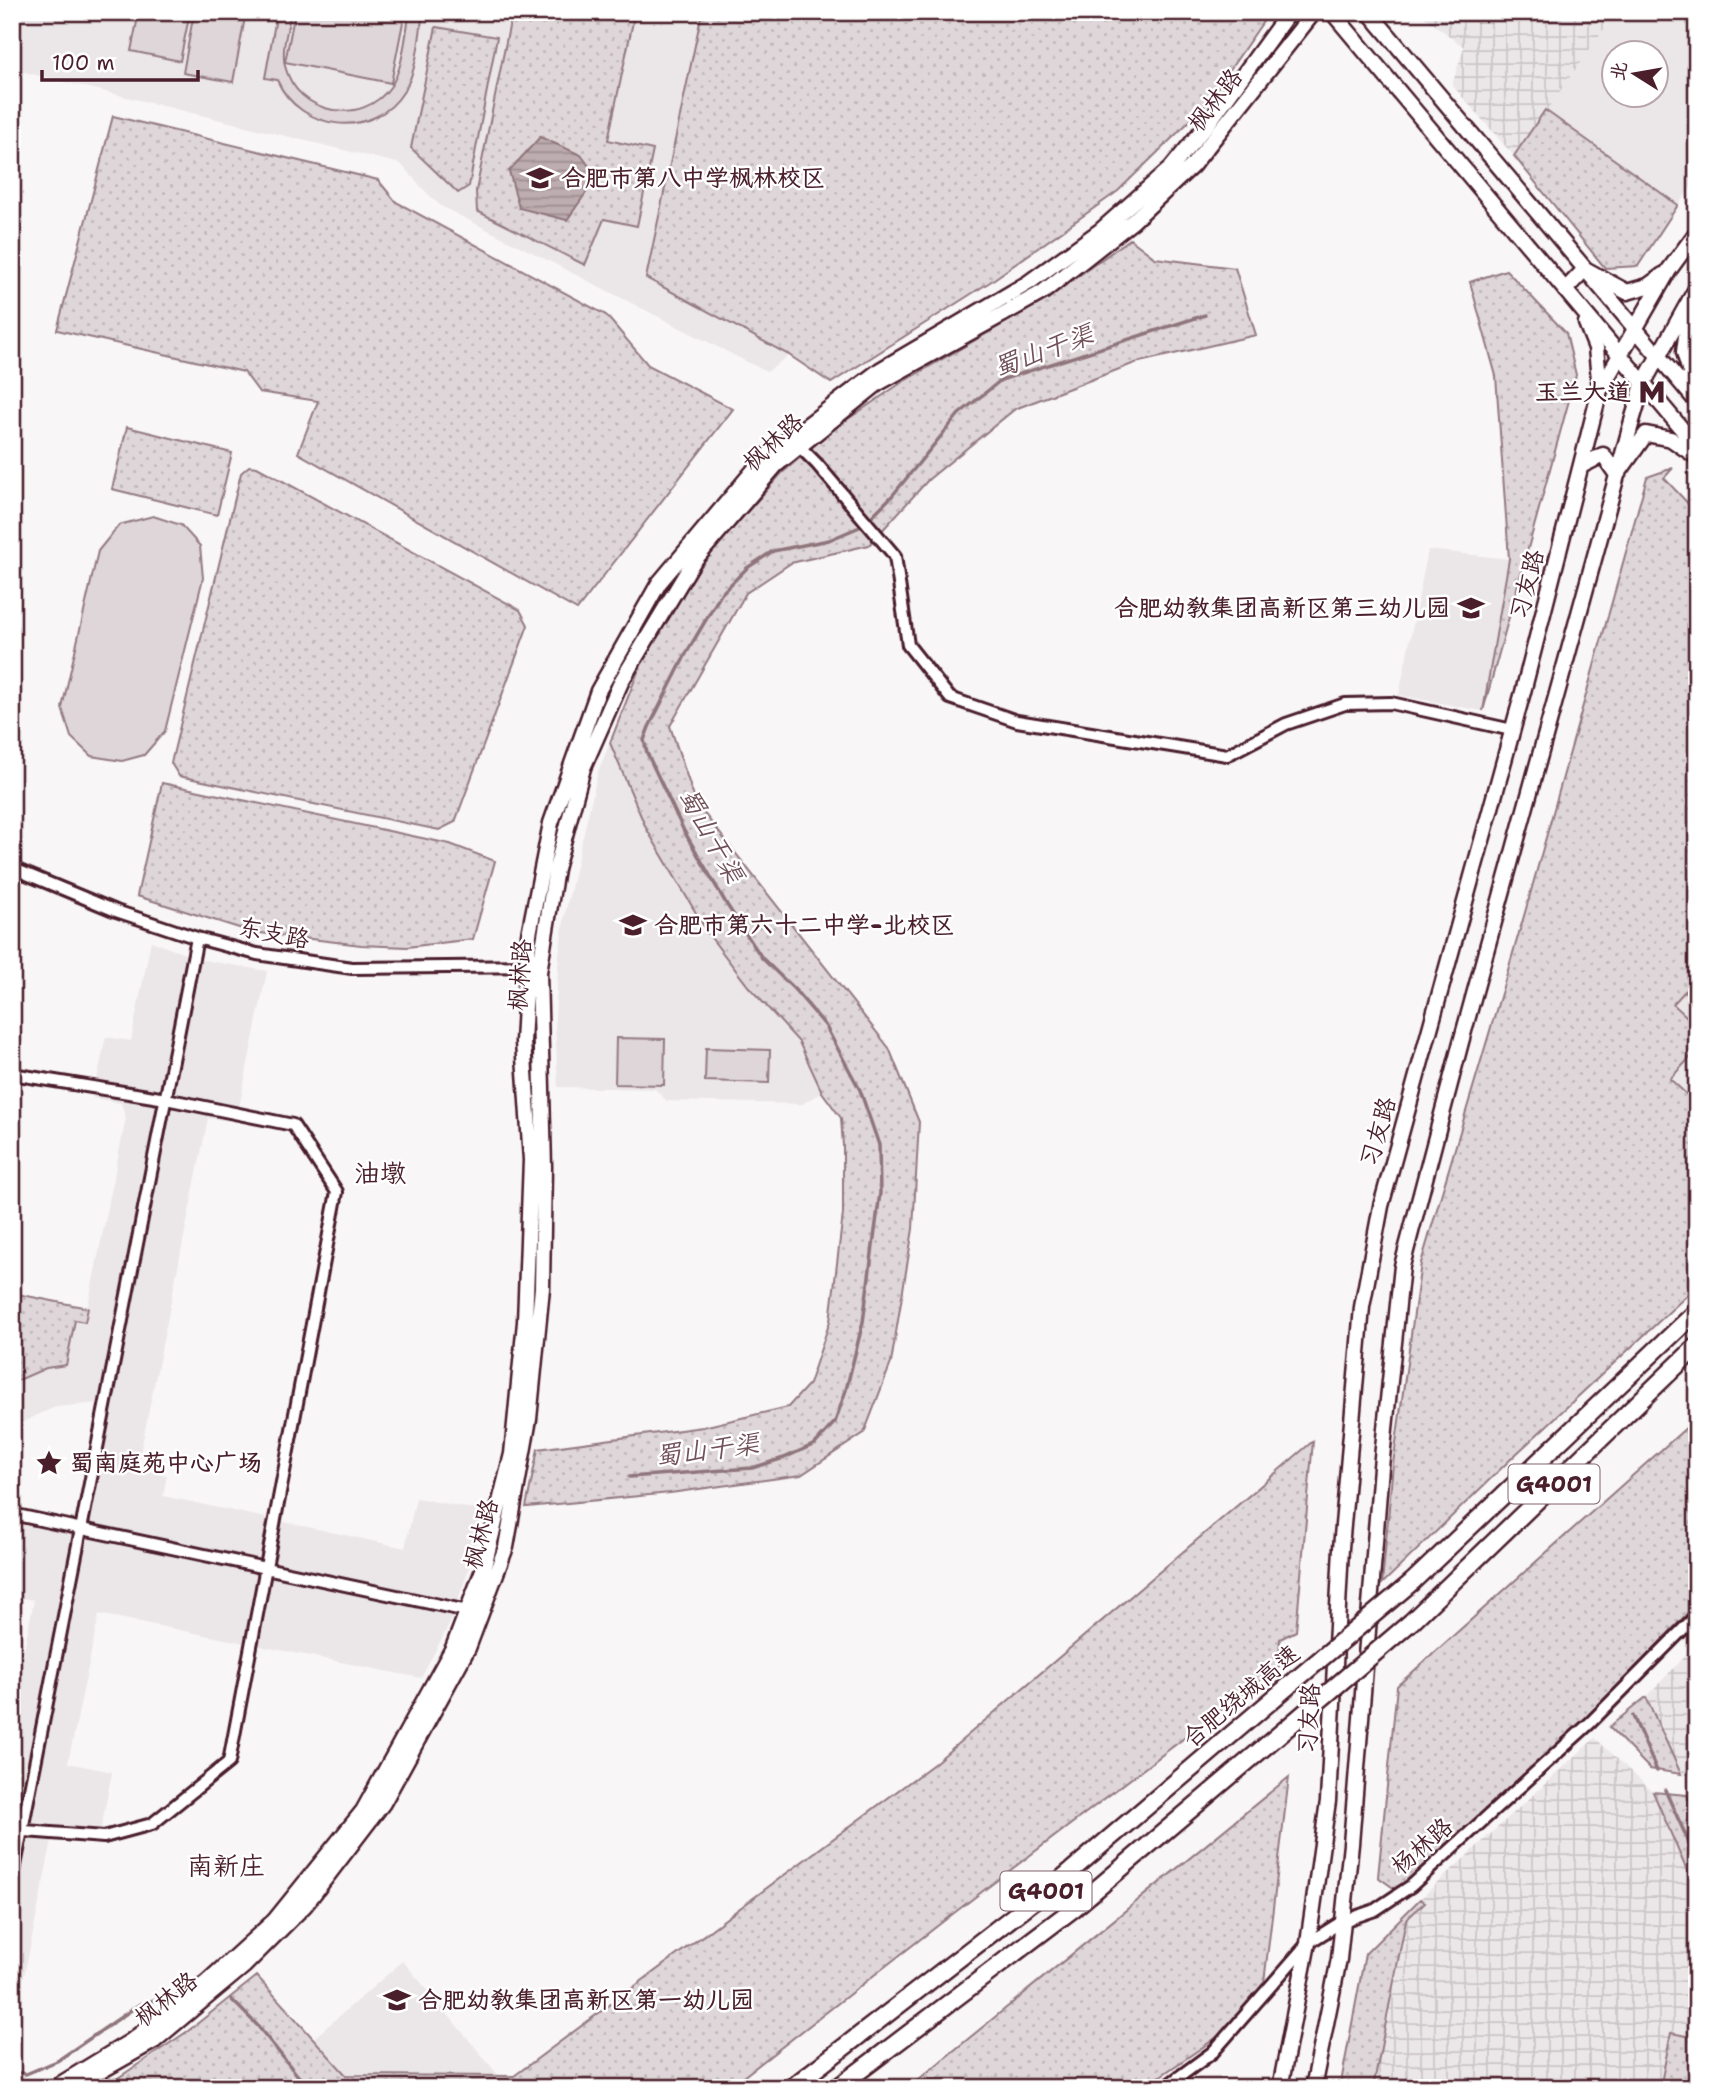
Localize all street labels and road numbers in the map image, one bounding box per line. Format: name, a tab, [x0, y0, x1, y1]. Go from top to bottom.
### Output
street label: 枫林路	[1180, 62, 1250, 138]
street label: 枫林路	[736, 406, 810, 478]
street label: 习友路	[1503, 546, 1551, 624]
street label: 东支路	[236, 910, 312, 956]
street label: 枫林路	[502, 938, 538, 1012]
street label: 习友路	[1353, 1093, 1403, 1171]
road number: G4001	[1508, 1464, 1600, 1504]
street label: 枫林路	[456, 1495, 506, 1573]
street label: 合肥绕城高速	[1176, 1637, 1306, 1755]
street label: 习友路	[1291, 1682, 1327, 1756]
street label: 杨林路	[1384, 1810, 1460, 1882]
road number: G4001	[1000, 1872, 1092, 1910]
street label: 枫林路	[128, 1964, 204, 2034]

